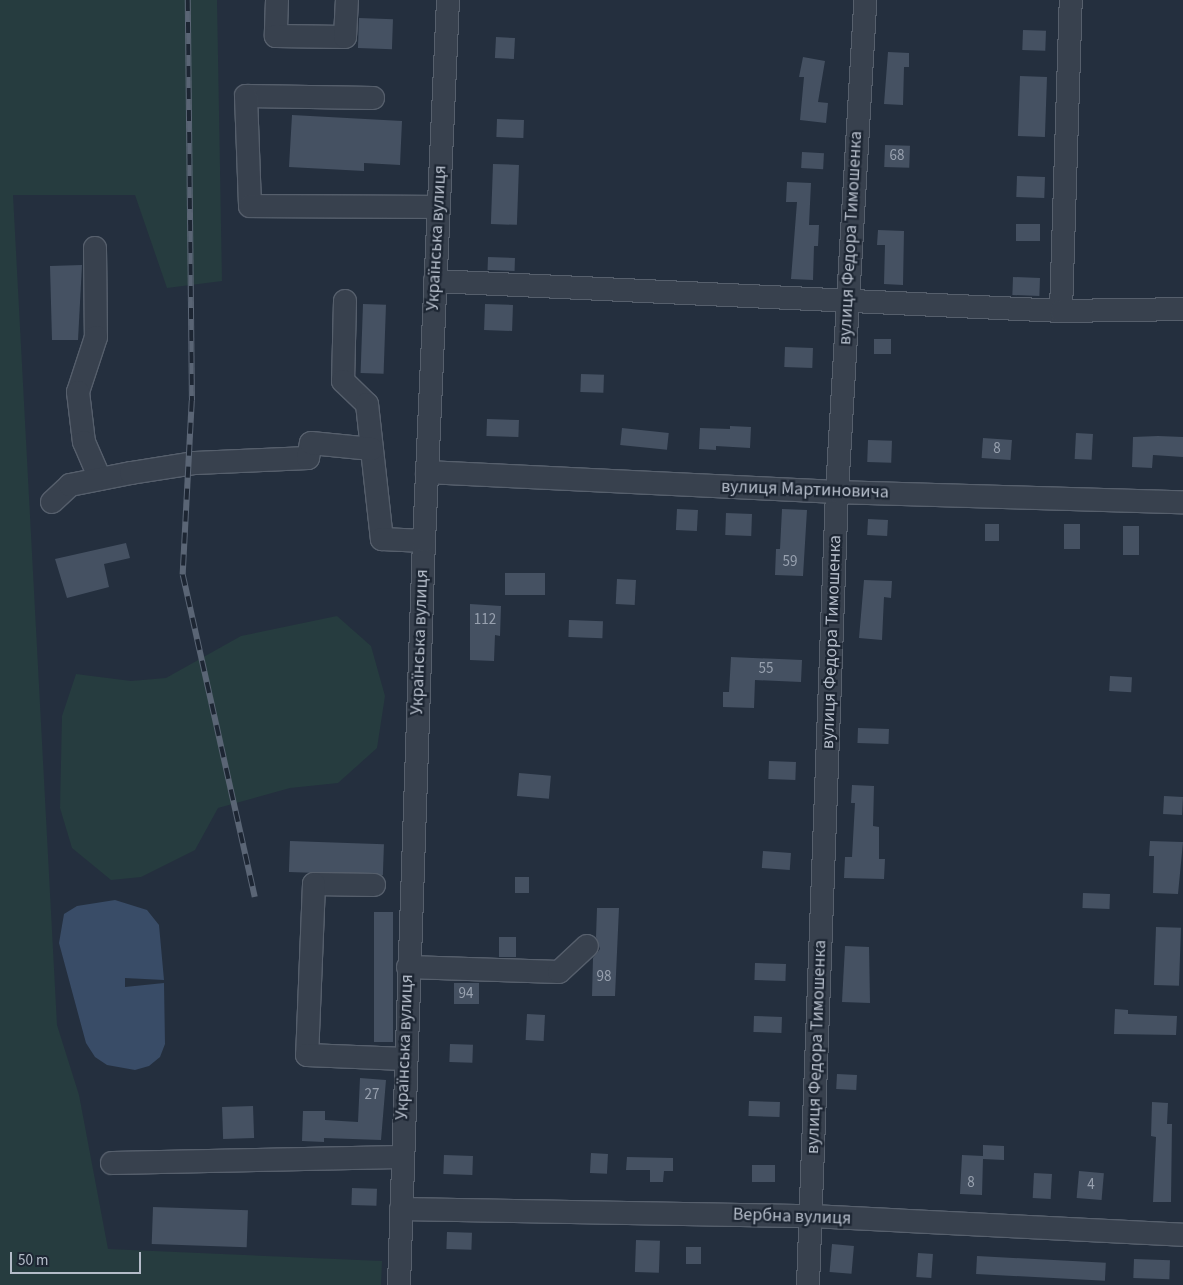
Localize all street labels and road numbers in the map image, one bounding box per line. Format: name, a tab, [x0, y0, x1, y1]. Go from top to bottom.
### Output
street label: вулиця Федора Тимошенка	[835, 130, 867, 346]
street label: Українська вулиця	[422, 165, 452, 311]
street label: вулиця Мартиновича	[721, 476, 889, 504]
street label: вулиця Федора Тимошенка	[817, 535, 847, 749]
street label: Українська вулиця	[407, 569, 433, 715]
street label: вулиця Федора Тимошенка	[802, 940, 832, 1154]
street label: Українська вулиця	[392, 974, 418, 1120]
street label: Вербна вулиця	[732, 1204, 852, 1230]

